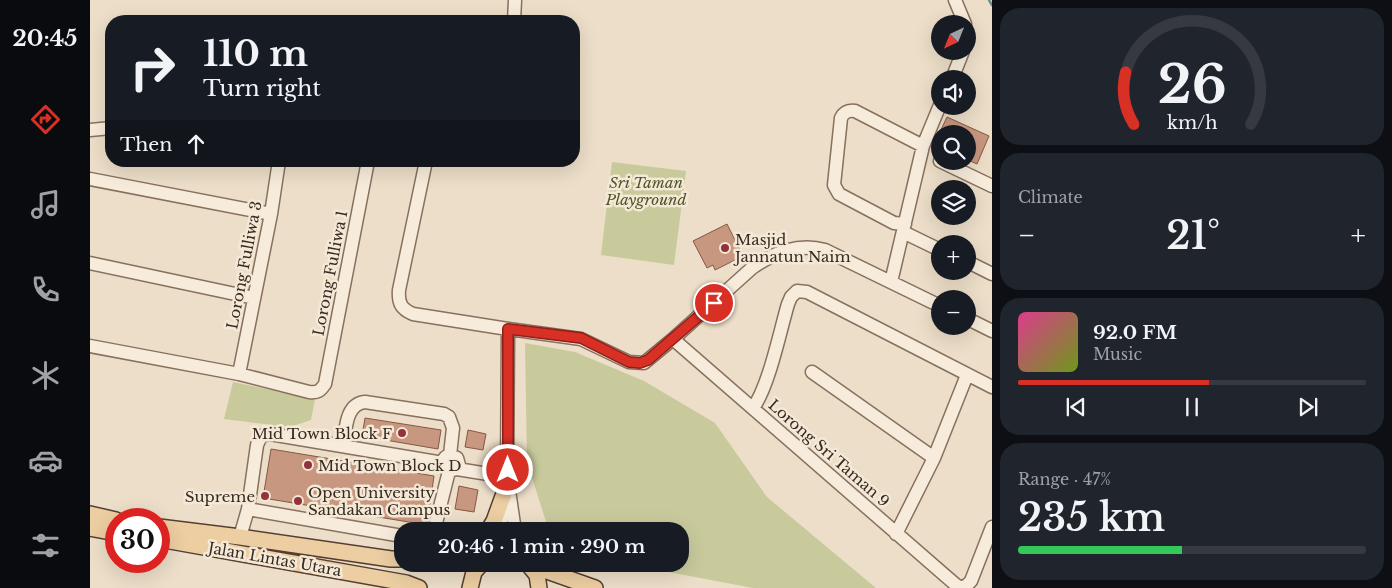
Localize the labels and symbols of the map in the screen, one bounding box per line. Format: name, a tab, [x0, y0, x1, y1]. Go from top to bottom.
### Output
north arrow	[931, 15, 976, 60]
park label: Sri Taman Playground	[605, 173, 686, 209]
street label: Lorong Fulliwa 3	[222, 199, 266, 331]
street label: Lorong Fulliwa 1	[308, 209, 352, 337]
place label: Masjid Jannatun Naim	[733, 230, 851, 266]
marker: Masjid Jannatun Naim	[719, 242, 731, 254]
pin	[693, 282, 735, 324]
street label: Lorong Sri Taman 9	[765, 395, 893, 511]
place label: Mid Town Block F	[252, 424, 392, 443]
marker: Mid Town Block F	[396, 427, 408, 439]
position arrow	[481, 443, 533, 495]
place label: Mid Town Block D	[318, 456, 462, 475]
marker: Mid Town Block D	[302, 459, 314, 471]
place label: Open University Sandakan Campus	[308, 483, 451, 519]
place label: Supreme	[185, 487, 255, 506]
marker: Supreme	[259, 490, 271, 502]
marker: Open University Sandakan Campus	[292, 495, 304, 507]
speed limit sign: 30	[105, 508, 170, 573]
street label: Jalan Lintas Utara	[205, 538, 344, 580]

